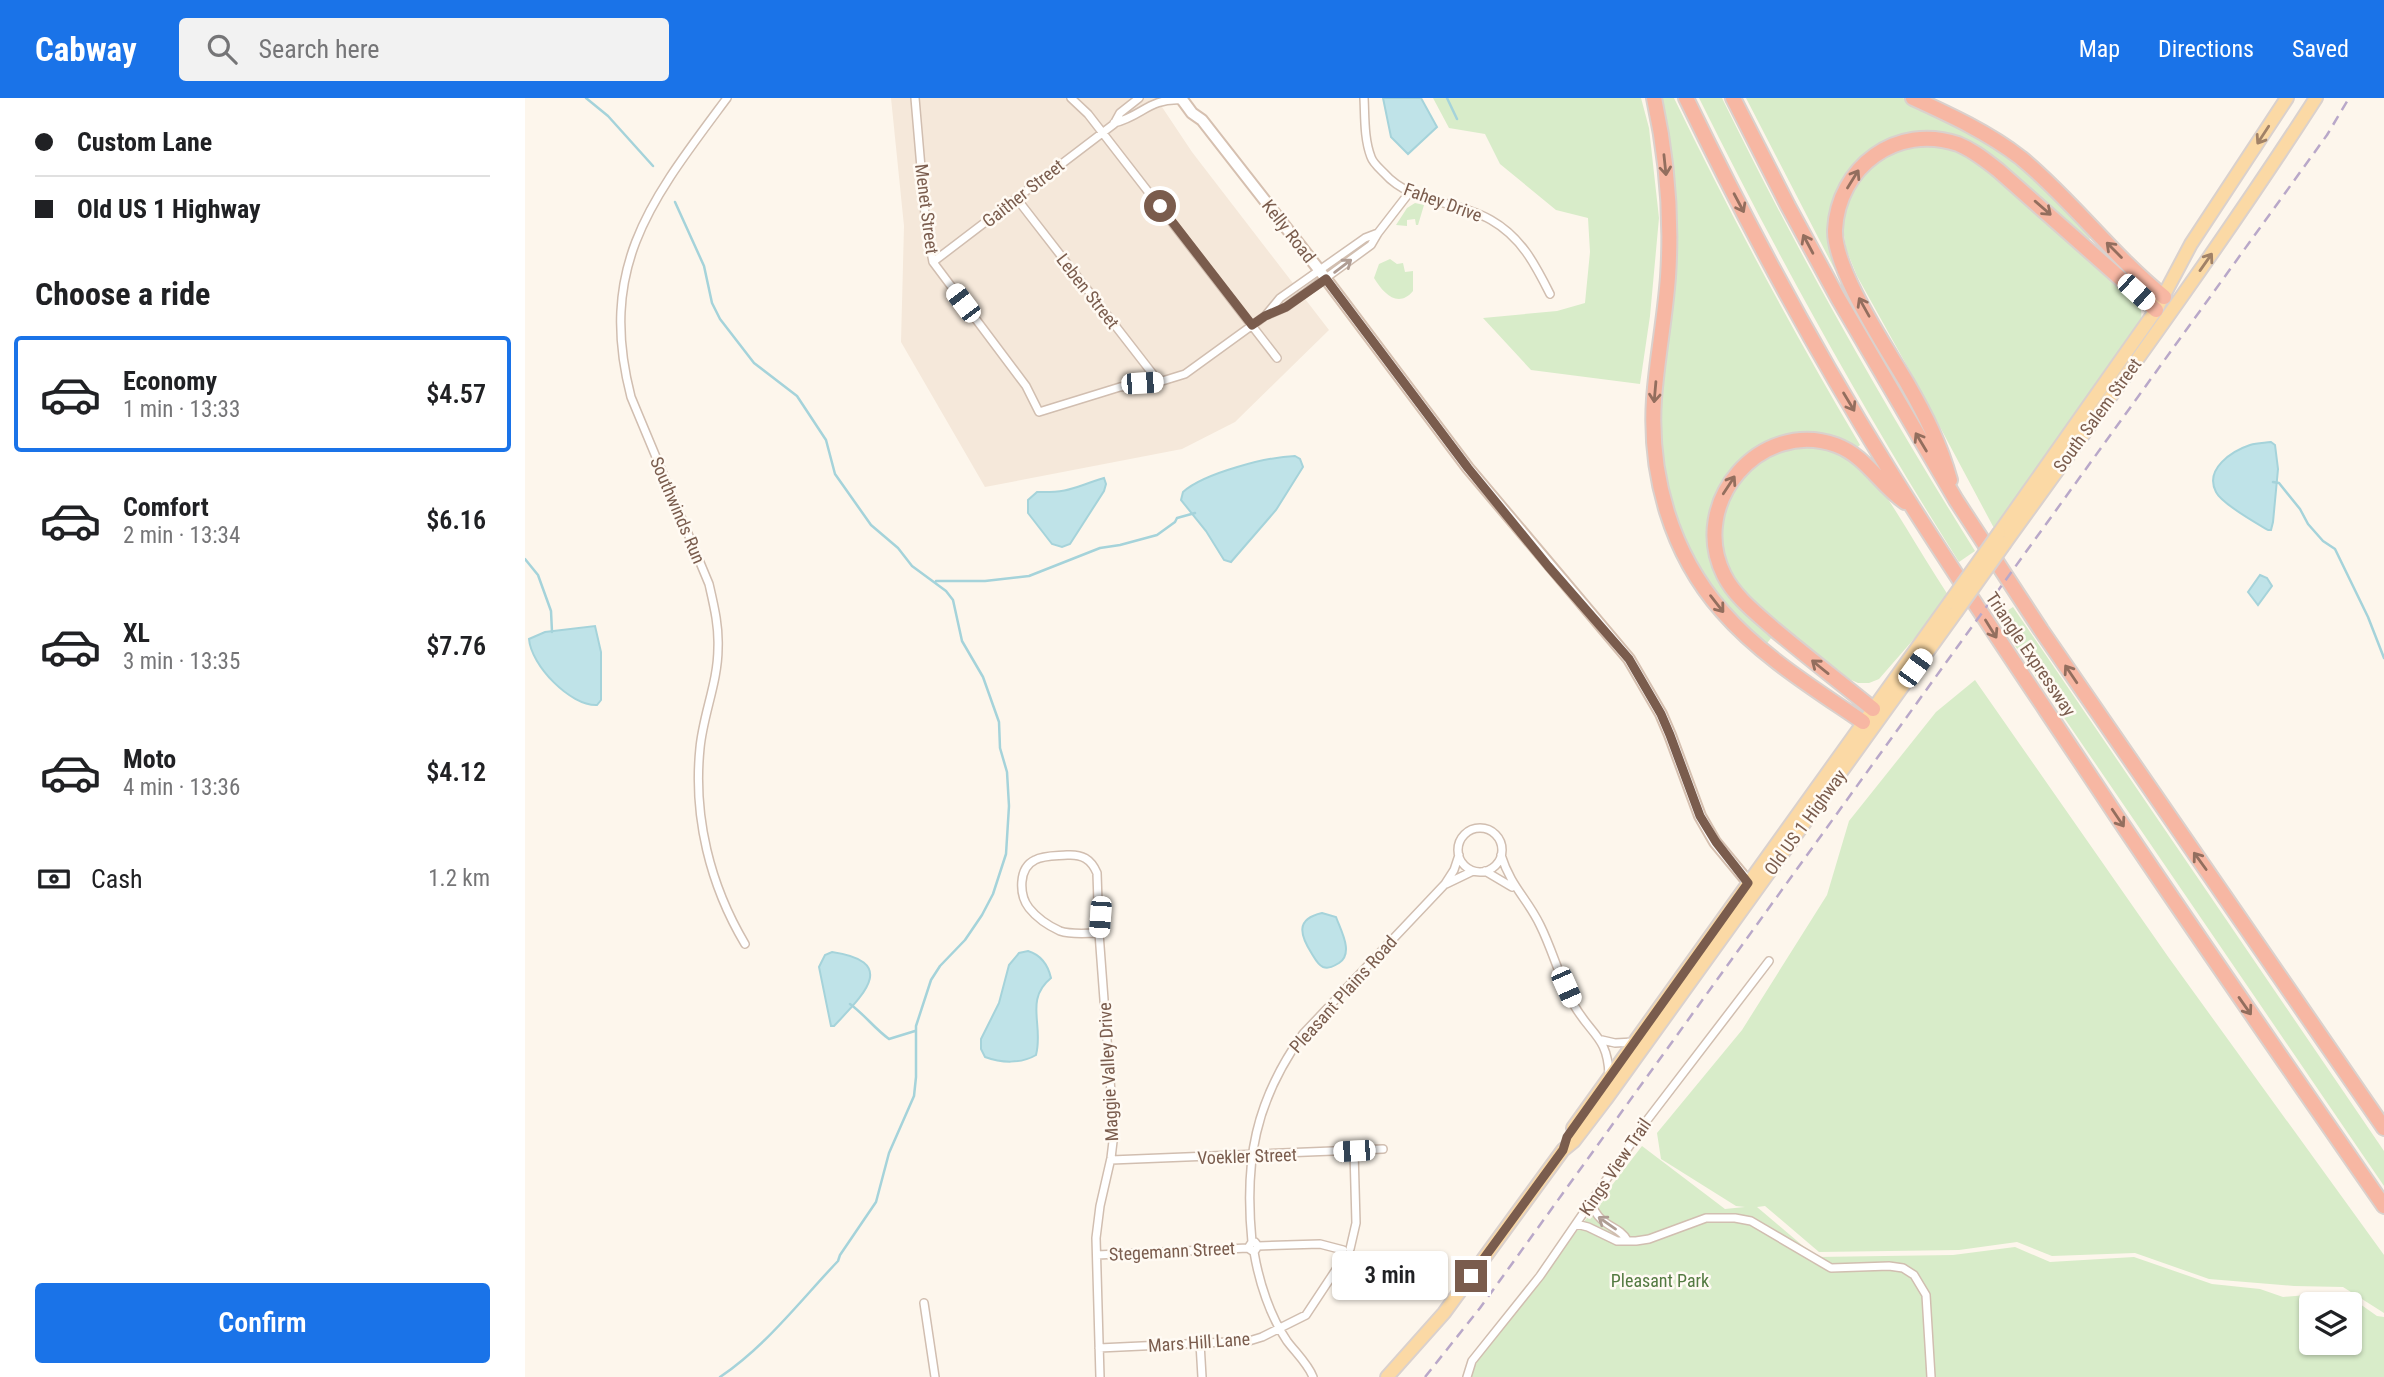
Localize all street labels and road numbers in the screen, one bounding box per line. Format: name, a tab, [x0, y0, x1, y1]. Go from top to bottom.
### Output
street label: Gaither Street	[978, 155, 1068, 231]
street label: Menet Street	[911, 163, 943, 255]
street label: Fahey Drive	[1401, 178, 1485, 226]
street label: Kelly Road	[1258, 195, 1320, 267]
street label: Leben Street	[1052, 249, 1124, 333]
street label: South Salem Street	[2049, 354, 2145, 476]
street label: Southwinds Run	[646, 453, 710, 567]
street label: Triangle Expressway	[1982, 588, 2080, 720]
street label: Old US 1 Highway	[1760, 765, 1851, 879]
street label: Pleasant Plains Road	[1285, 931, 1401, 1057]
street label: Maggie Valley Drive	[1094, 1002, 1122, 1142]
street label: Kings View Trail	[1575, 1114, 1655, 1220]
street label: Voekler Street	[1197, 1144, 1297, 1168]
street label: Stegemann Street	[1108, 1237, 1236, 1265]
street label: Mars Hill Lane	[1147, 1328, 1251, 1356]

